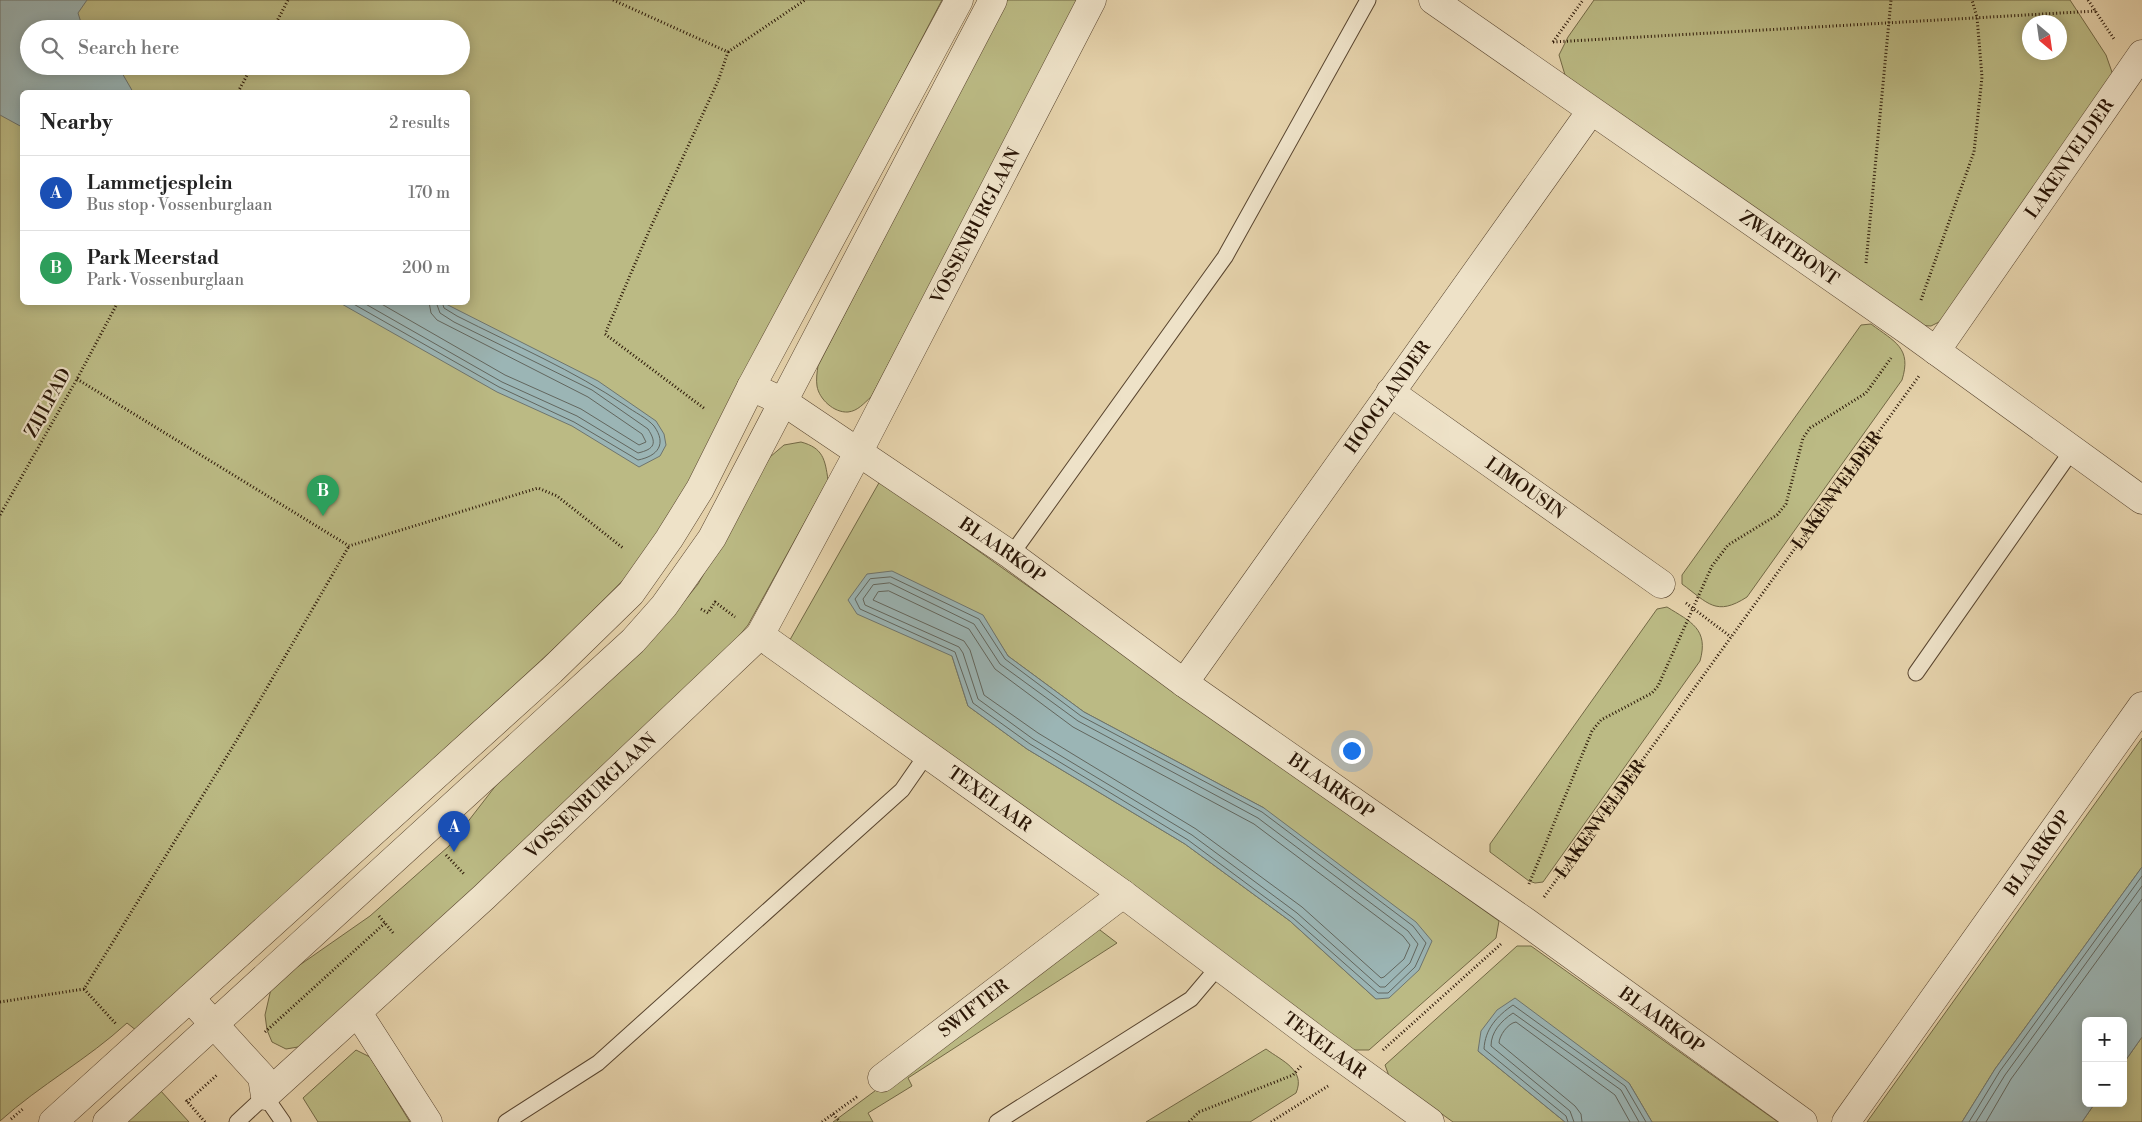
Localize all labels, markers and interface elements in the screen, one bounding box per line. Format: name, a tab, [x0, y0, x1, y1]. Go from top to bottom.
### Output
north arrow	[2022, 15, 2067, 60]
search box	[20, 20, 470, 75]
icon: search	[38, 34, 66, 62]
text: Search here	[78, 36, 179, 60]
street label: LAKENVELDER	[2020, 94, 2119, 223]
text: Nearby	[40, 110, 113, 136]
text: 2 results	[389, 113, 450, 133]
street label: VOSSENBURGLAAN	[925, 143, 1025, 309]
text: Lammetjesplein	[87, 171, 232, 195]
text: A	[50, 183, 62, 203]
text: 170 m	[408, 183, 450, 203]
text: Bus stop · Vossenburglaan	[87, 195, 272, 215]
street label: ZWARTBONT	[1735, 205, 1844, 291]
text: Park Meerstad	[87, 246, 219, 270]
text: B	[50, 258, 62, 278]
text: 200 m	[402, 258, 450, 278]
text: Park · Vossenburglaan	[87, 270, 244, 290]
street label: HOOGLANDER	[1340, 336, 1436, 458]
street label: ZIJLPAD	[20, 364, 76, 442]
street label: LAKENVELDER	[1786, 426, 1887, 554]
street label: LIMOUSIN	[1481, 452, 1570, 524]
pin: B	[307, 475, 339, 516]
street label: BLAARKOP	[954, 511, 1050, 588]
street label: VOSSENBURGLAAN	[519, 728, 662, 864]
your location	[1339, 738, 1365, 764]
street label: BLAARKOP	[1283, 747, 1379, 824]
street label: LAKENVELDER	[1550, 755, 1651, 883]
street label: TEXELAAR	[943, 761, 1037, 837]
street label: BLAARKOP	[1998, 806, 2076, 901]
pin: A	[438, 811, 470, 852]
street label: SWIFTER	[934, 974, 1014, 1042]
street label: BLAARKOP	[1614, 981, 1709, 1059]
street label: TEXELAAR	[1278, 1007, 1371, 1084]
map controls	[2082, 1017, 2127, 1107]
button: +	[2082, 1017, 2127, 1062]
button: −	[2082, 1062, 2127, 1107]

